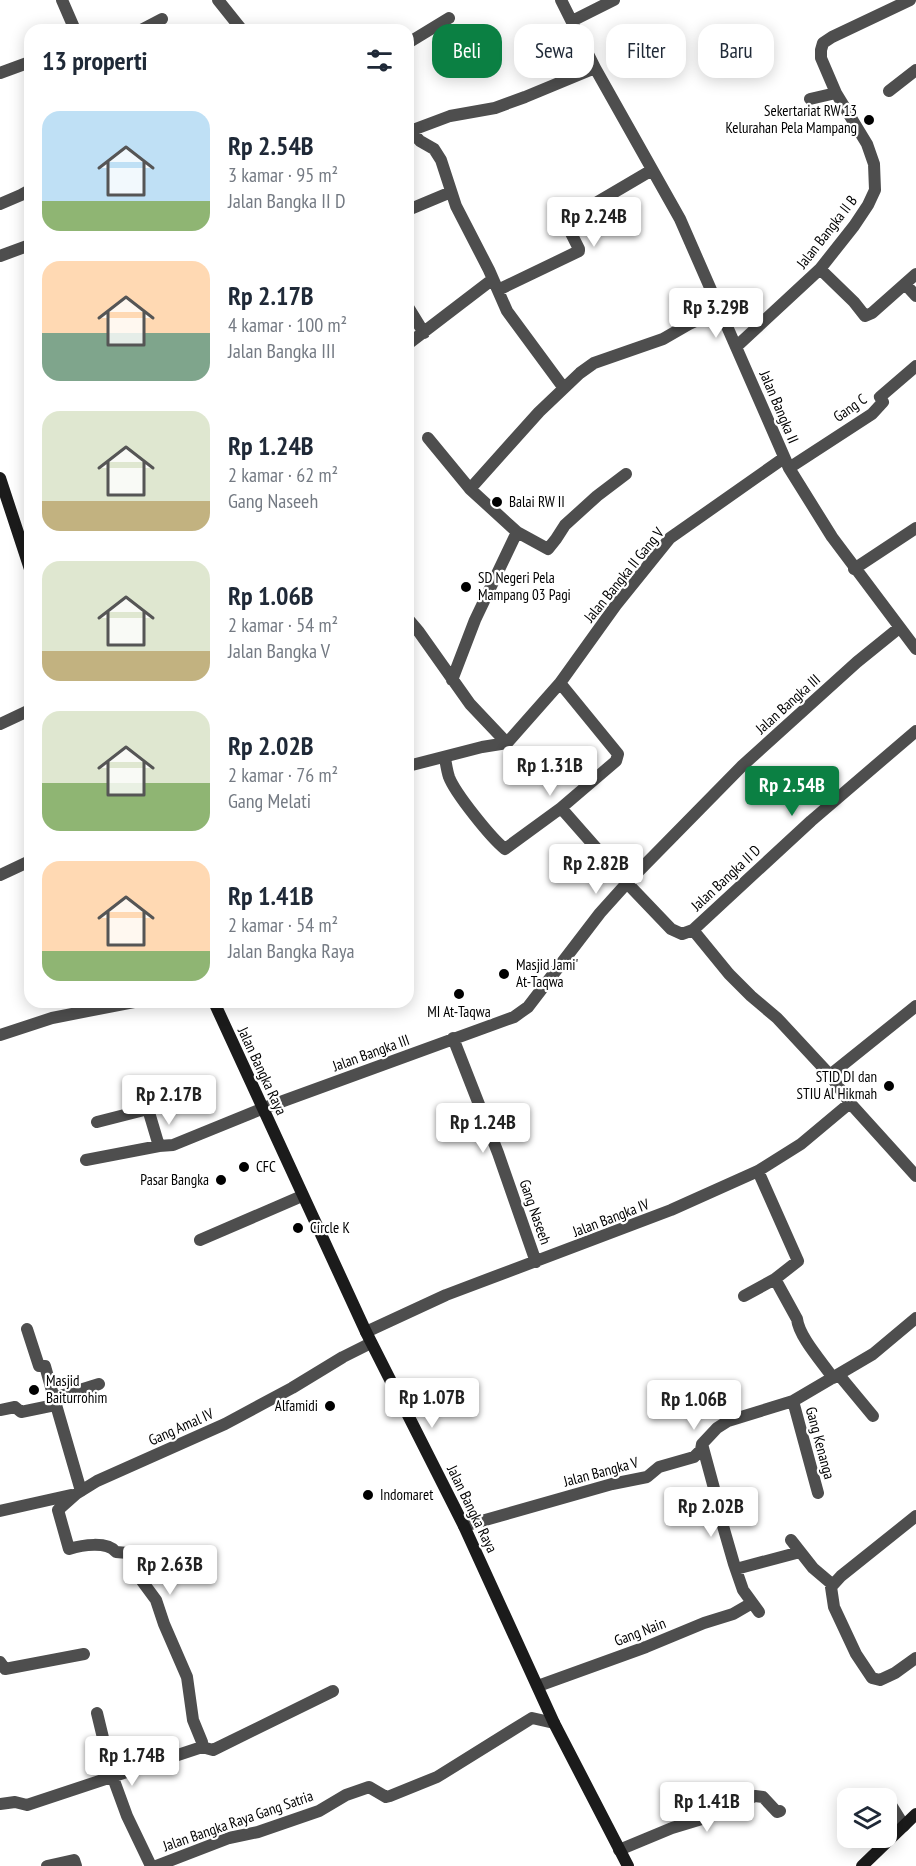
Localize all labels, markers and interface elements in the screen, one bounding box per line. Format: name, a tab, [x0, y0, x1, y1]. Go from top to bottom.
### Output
chip: Beli	[432, 24, 502, 78]
chip: Sewa	[514, 24, 594, 78]
chip: Filter	[606, 24, 686, 78]
chip: Baru	[698, 24, 774, 78]
text: 13 properti	[42, 44, 147, 77]
icon: filters	[363, 44, 396, 77]
place label: Sekertariat RW 13 Kelurahan Pela Mampang	[725, 101, 857, 137]
marker: Sekertariat RW 13 Kelurahan Pela Mampang	[862, 113, 876, 127]
text: Rp 2.54B	[228, 129, 314, 162]
icon: home	[90, 135, 162, 207]
text: 3 kamar · 95 m²	[228, 162, 338, 188]
text: Jalan Bangka II D	[228, 188, 345, 214]
street label: Jalan Bangka II B	[792, 191, 861, 273]
pin: Rp 2.24B	[532, 197, 656, 248]
text: Rp 2.24B	[561, 203, 627, 229]
text: Rp 2.17B	[228, 279, 314, 312]
icon: home	[90, 285, 162, 357]
pin: Rp 3.29B	[654, 288, 778, 339]
text: Rp 3.29B	[683, 294, 749, 320]
text: 4 kamar · 100 m²	[228, 312, 347, 338]
text: Jalan Bangka III	[228, 338, 335, 364]
street label: Jalan Bangka II	[755, 367, 803, 446]
street label: Gang C	[829, 389, 870, 426]
text: Rp 1.24B	[228, 429, 314, 462]
icon: home	[90, 435, 162, 507]
text: 2 kamar · 62 m²	[228, 462, 338, 488]
text: Gang Naseeh	[228, 488, 318, 514]
place label: Balai RW II	[509, 492, 565, 511]
marker: Balai RW II	[490, 495, 504, 509]
street label: Jalan Bangka II Gang V	[579, 523, 668, 627]
place label: SD Negeri Pela Mampang 03 Pagi	[478, 568, 571, 604]
text: Rp 1.06B	[228, 579, 314, 612]
marker: SD Negeri Pela Mampang 03 Pagi	[459, 580, 473, 594]
icon: home	[90, 585, 162, 657]
text: 2 kamar · 54 m²	[228, 612, 338, 638]
text: Jalan Bangka V	[228, 638, 330, 664]
street label: Jalan Bangka III	[751, 670, 824, 738]
text: Rp 2.02B	[228, 729, 314, 762]
icon: home	[90, 735, 162, 807]
pin: Rp 1.31B	[488, 746, 612, 797]
text: Rp 1.31B	[517, 752, 583, 778]
text: 2 kamar · 76 m²	[228, 762, 338, 788]
pin: Rp 2.54B	[730, 766, 854, 817]
text: Rp 2.54B	[759, 772, 825, 798]
text: Gang Melati	[228, 788, 311, 814]
street label: Jalan Bangka II D	[686, 841, 764, 915]
pin: Rp 2.82B	[534, 844, 658, 895]
text: Rp 2.82B	[563, 850, 629, 876]
text: Rp 1.41B	[228, 879, 314, 912]
icon: home	[90, 885, 162, 957]
text: 2 kamar · 54 m²	[228, 912, 338, 938]
text: Jalan Bangka Raya	[228, 938, 354, 964]
place label: Masjid Jami' At-Taqwa	[516, 955, 578, 991]
marker: Masjid Jami' At-Taqwa	[497, 967, 511, 981]
marker: MI At-Taqwa	[452, 987, 466, 1001]
place label: MI At-Taqwa	[427, 1002, 491, 1021]
street label: Jalan Bangka Raya	[233, 1023, 291, 1118]
street label: Jalan Bangka III	[329, 1030, 412, 1076]
place label: STID DI dan STIU Al Hikmah	[797, 1067, 877, 1103]
pin: Rp 2.17B	[107, 1075, 231, 1126]
marker: STID DI dan STIU Al Hikmah	[882, 1079, 896, 1093]
text: Rp 2.17B	[136, 1081, 202, 1107]
pin: Rp 1.24B	[421, 1103, 545, 1154]
text: Rp 1.24B	[450, 1109, 516, 1135]
place label: CFC	[256, 1157, 276, 1176]
marker: CFC	[237, 1160, 251, 1174]
place label: Pasar Bangka	[140, 1170, 209, 1189]
marker: Pasar Bangka	[214, 1173, 228, 1187]
street label: Gang Naseeh	[515, 1177, 555, 1247]
street label: Jalan Bangka IV	[569, 1194, 652, 1241]
place label: Circle K	[310, 1218, 350, 1237]
marker: Circle K	[291, 1221, 305, 1235]
place label: Masjid Baiturrohim	[46, 1371, 107, 1407]
pin: Rp 1.07B	[370, 1378, 494, 1429]
pin: Rp 1.06B	[632, 1380, 756, 1431]
marker: Masjid Baiturrohim	[27, 1383, 41, 1397]
text: Rp 1.07B	[399, 1384, 465, 1410]
text: Rp 1.06B	[661, 1386, 727, 1412]
place label: Alfamidi	[275, 1396, 318, 1415]
marker: Alfamidi	[323, 1399, 337, 1413]
street label: Gang Amal IV	[145, 1404, 216, 1449]
street label: Gang Kenanga	[802, 1405, 839, 1481]
street label: Jalan Bangka V	[560, 1452, 640, 1491]
street label: Jalan Bangka Raya	[443, 1461, 502, 1556]
place label: Indomaret	[380, 1485, 433, 1504]
pin: Rp 2.02B	[649, 1487, 773, 1538]
marker: Indomaret	[361, 1488, 375, 1502]
text: Rp 2.02B	[678, 1493, 744, 1519]
pin: Rp 2.63B	[108, 1545, 232, 1596]
text: Rp 2.63B	[137, 1551, 203, 1577]
street label: Gang Nain	[611, 1613, 668, 1650]
pin: Rp 1.74B	[70, 1736, 194, 1787]
text: Rp 1.74B	[99, 1742, 165, 1768]
pin: Rp 1.41B	[645, 1782, 769, 1833]
street label: Jalan Bangka Raya Gang Satria	[159, 1786, 315, 1855]
text: Rp 1.41B	[674, 1788, 740, 1814]
map controls	[837, 1788, 897, 1848]
button: layers	[837, 1788, 897, 1848]

